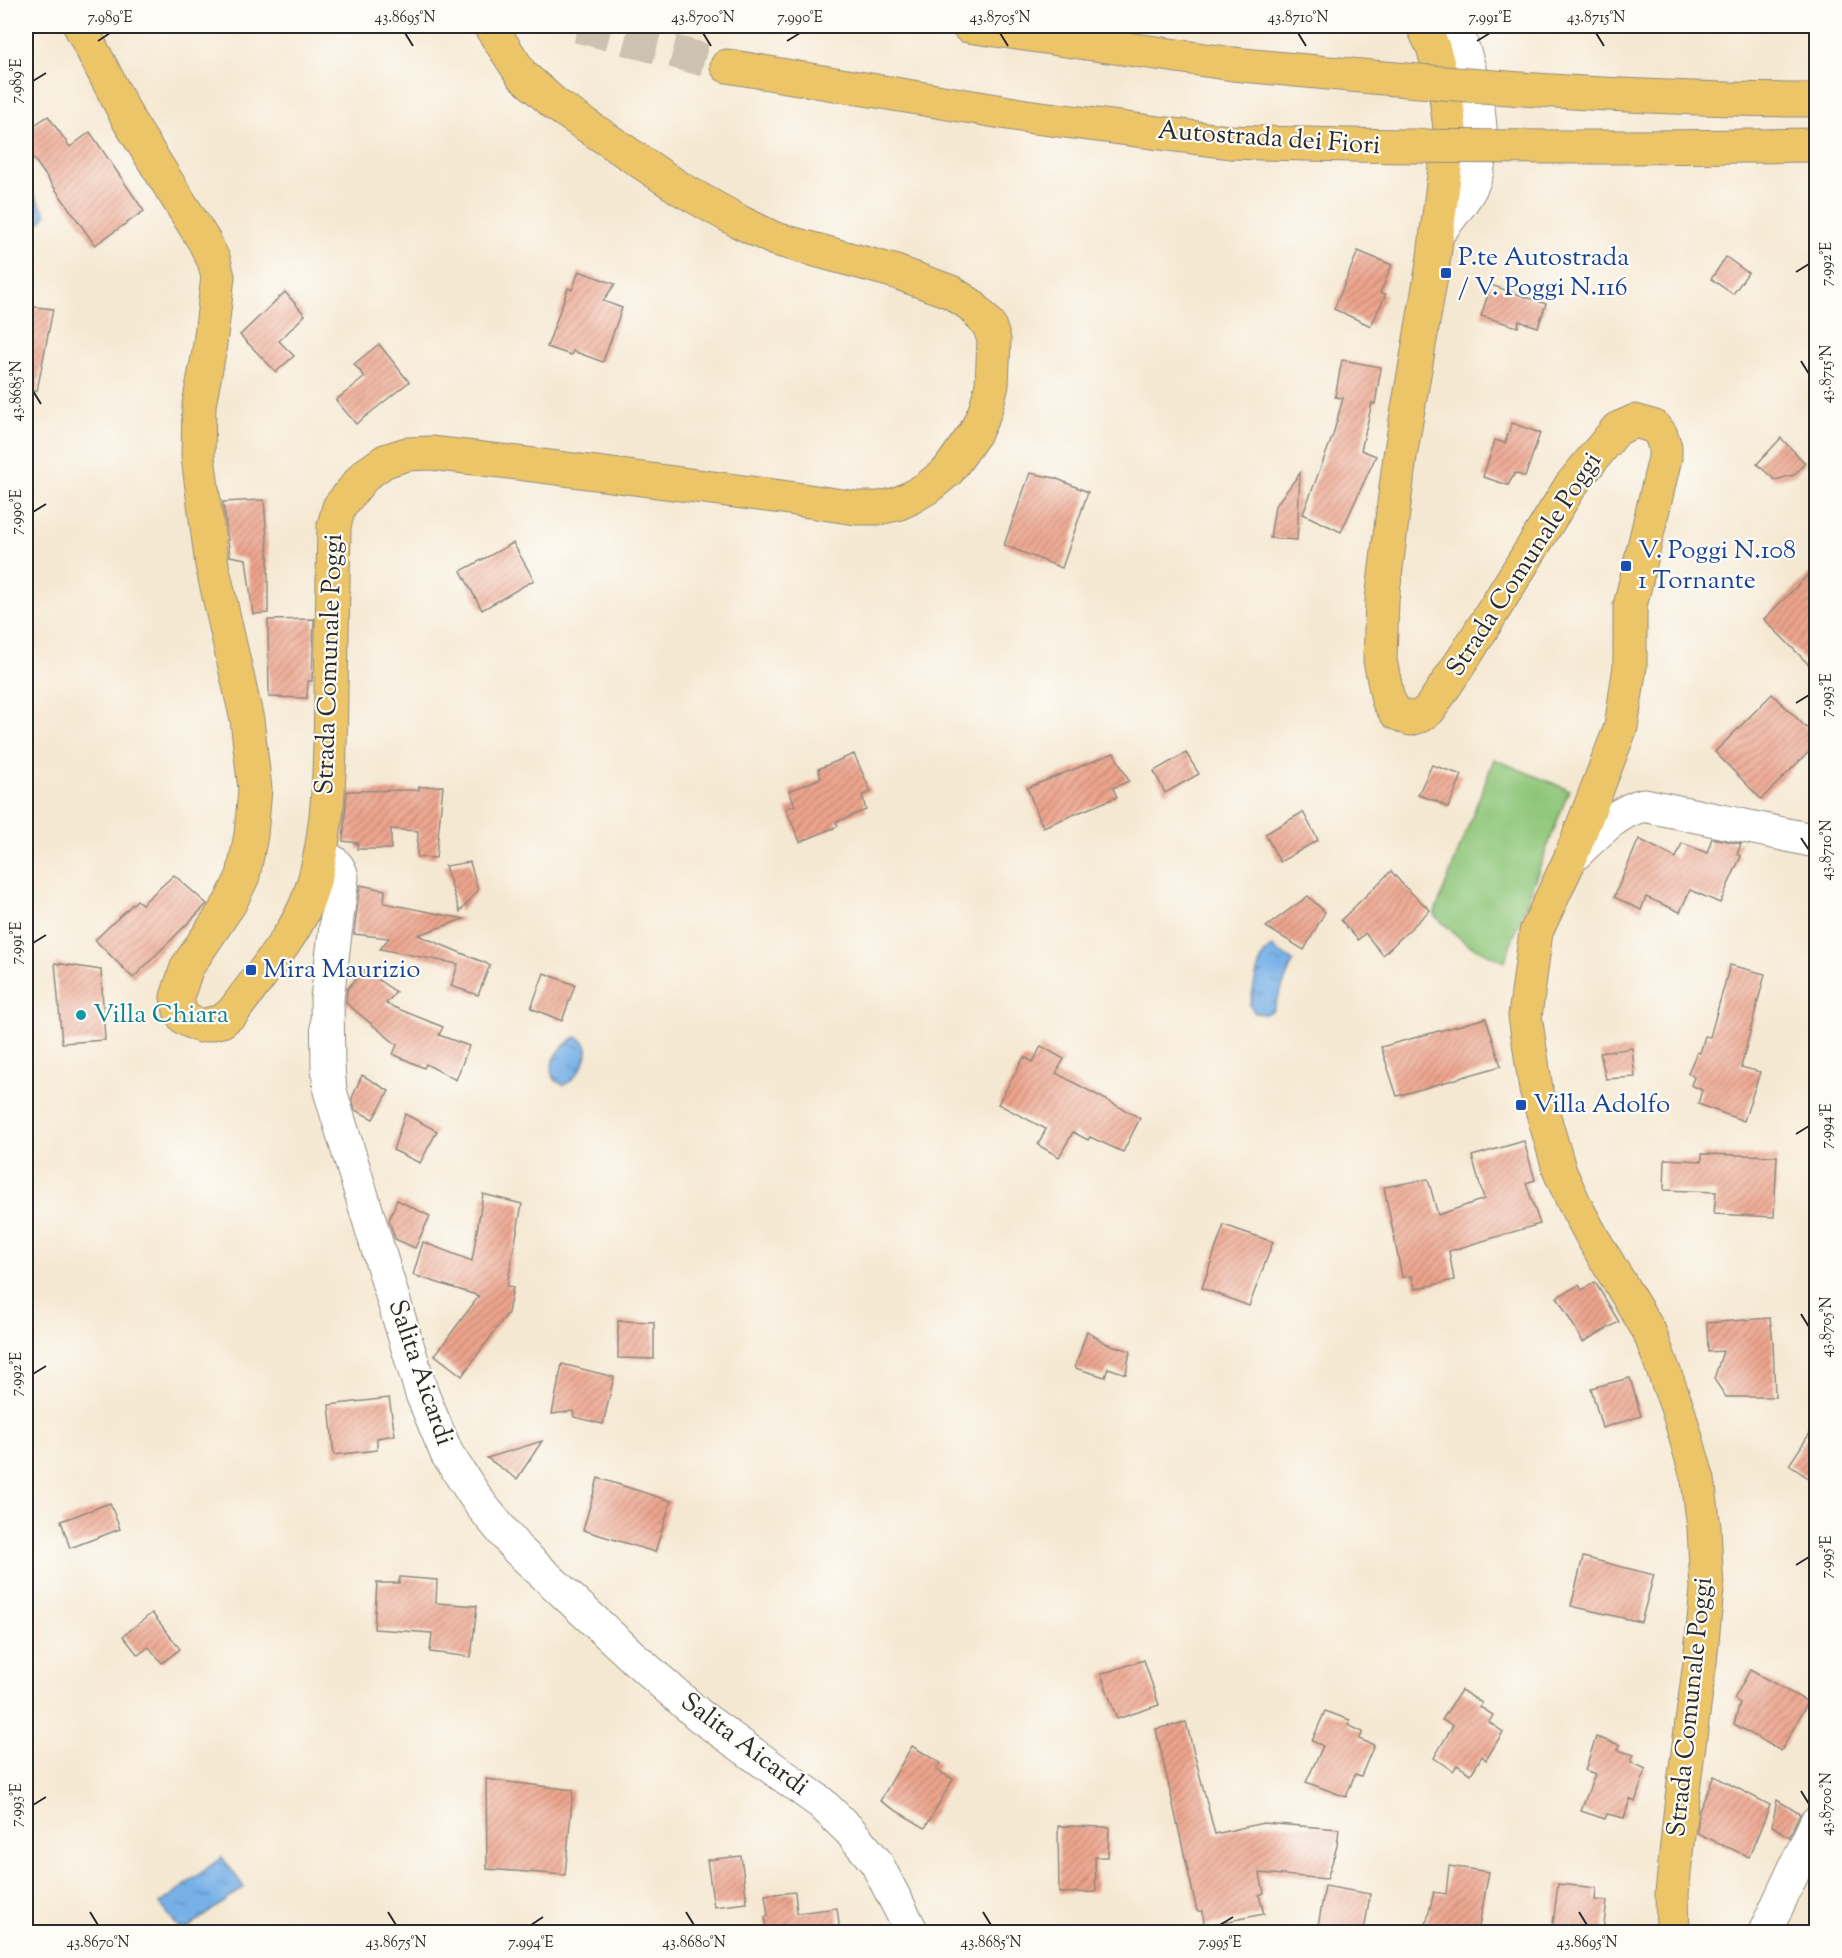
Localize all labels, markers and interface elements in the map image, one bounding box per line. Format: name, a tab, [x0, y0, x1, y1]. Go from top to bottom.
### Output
text: 7.989°E	[87, 8, 133, 29]
text: 43.8695°N	[375, 8, 435, 29]
text: 43.8700°N	[671, 8, 735, 29]
text: 7.990°E	[777, 8, 823, 29]
text: 43.8705°N	[969, 8, 1031, 29]
text: 43.8710°N	[1268, 8, 1328, 29]
text: 7.991°E	[1469, 8, 1511, 29]
text: 43.8715°N	[1567, 8, 1625, 29]
text: 7.989°E	[7, 58, 28, 104]
street label: Autostrada dei Fiori	[1156, 113, 1382, 165]
place label: P.te Autostrada / V. Poggi N.116	[1458, 240, 1629, 307]
text: 7.992°E	[1817, 242, 1838, 286]
marker: P.te Autostrada / V. Poggi N.116	[1439, 266, 1453, 280]
text: 43.8715°N	[1817, 345, 1838, 403]
text: 43.8685°N	[7, 361, 28, 421]
street label: Strada Comunale Poggi	[1438, 445, 1612, 685]
text: 7.990°E	[7, 489, 28, 535]
street label: Strada Comunale Poggi	[307, 533, 353, 795]
place label: V. Poggi N.108 1 Tornante	[1638, 533, 1796, 600]
marker: V. Poggi N.108 1 Tornante	[1619, 559, 1633, 573]
text: 7.993°E	[1817, 673, 1838, 717]
text: 43.8710°N	[1817, 820, 1838, 880]
text: 7.991°E	[7, 922, 28, 964]
place label: Mira Maurizio	[263, 952, 420, 989]
marker: Mira Maurizio	[244, 963, 258, 977]
place label: Villa Chiara	[93, 997, 229, 1034]
marker: Villa Chiara	[74, 1008, 88, 1022]
place label: Villa Adolfo	[1533, 1087, 1670, 1124]
marker: Villa Adolfo	[1514, 1098, 1528, 1112]
text: 7.994°E	[1817, 1103, 1838, 1149]
street label: Salita Aicardi	[378, 1295, 462, 1451]
text: 43.8705°N	[1817, 1296, 1838, 1358]
text: 7.992°E	[7, 1352, 28, 1396]
text: 7.995°E	[1817, 1535, 1838, 1579]
street label: Strada Comunale Poggi	[1659, 1575, 1723, 1839]
street label: Salita Aicardi	[672, 1684, 816, 1806]
text: 43.8700°N	[1817, 1772, 1838, 1836]
text: 7.993°E	[7, 1783, 28, 1827]
text: 43.8670°N	[66, 1933, 130, 1954]
text: 43.8675°N	[366, 1933, 426, 1954]
text: 7.994°E	[508, 1933, 554, 1954]
text: 43.8680°N	[662, 1933, 726, 1954]
text: 43.8685°N	[961, 1933, 1021, 1954]
text: 7.995°E	[1198, 1933, 1242, 1954]
text: 43.8695°N	[1557, 1933, 1617, 1954]

